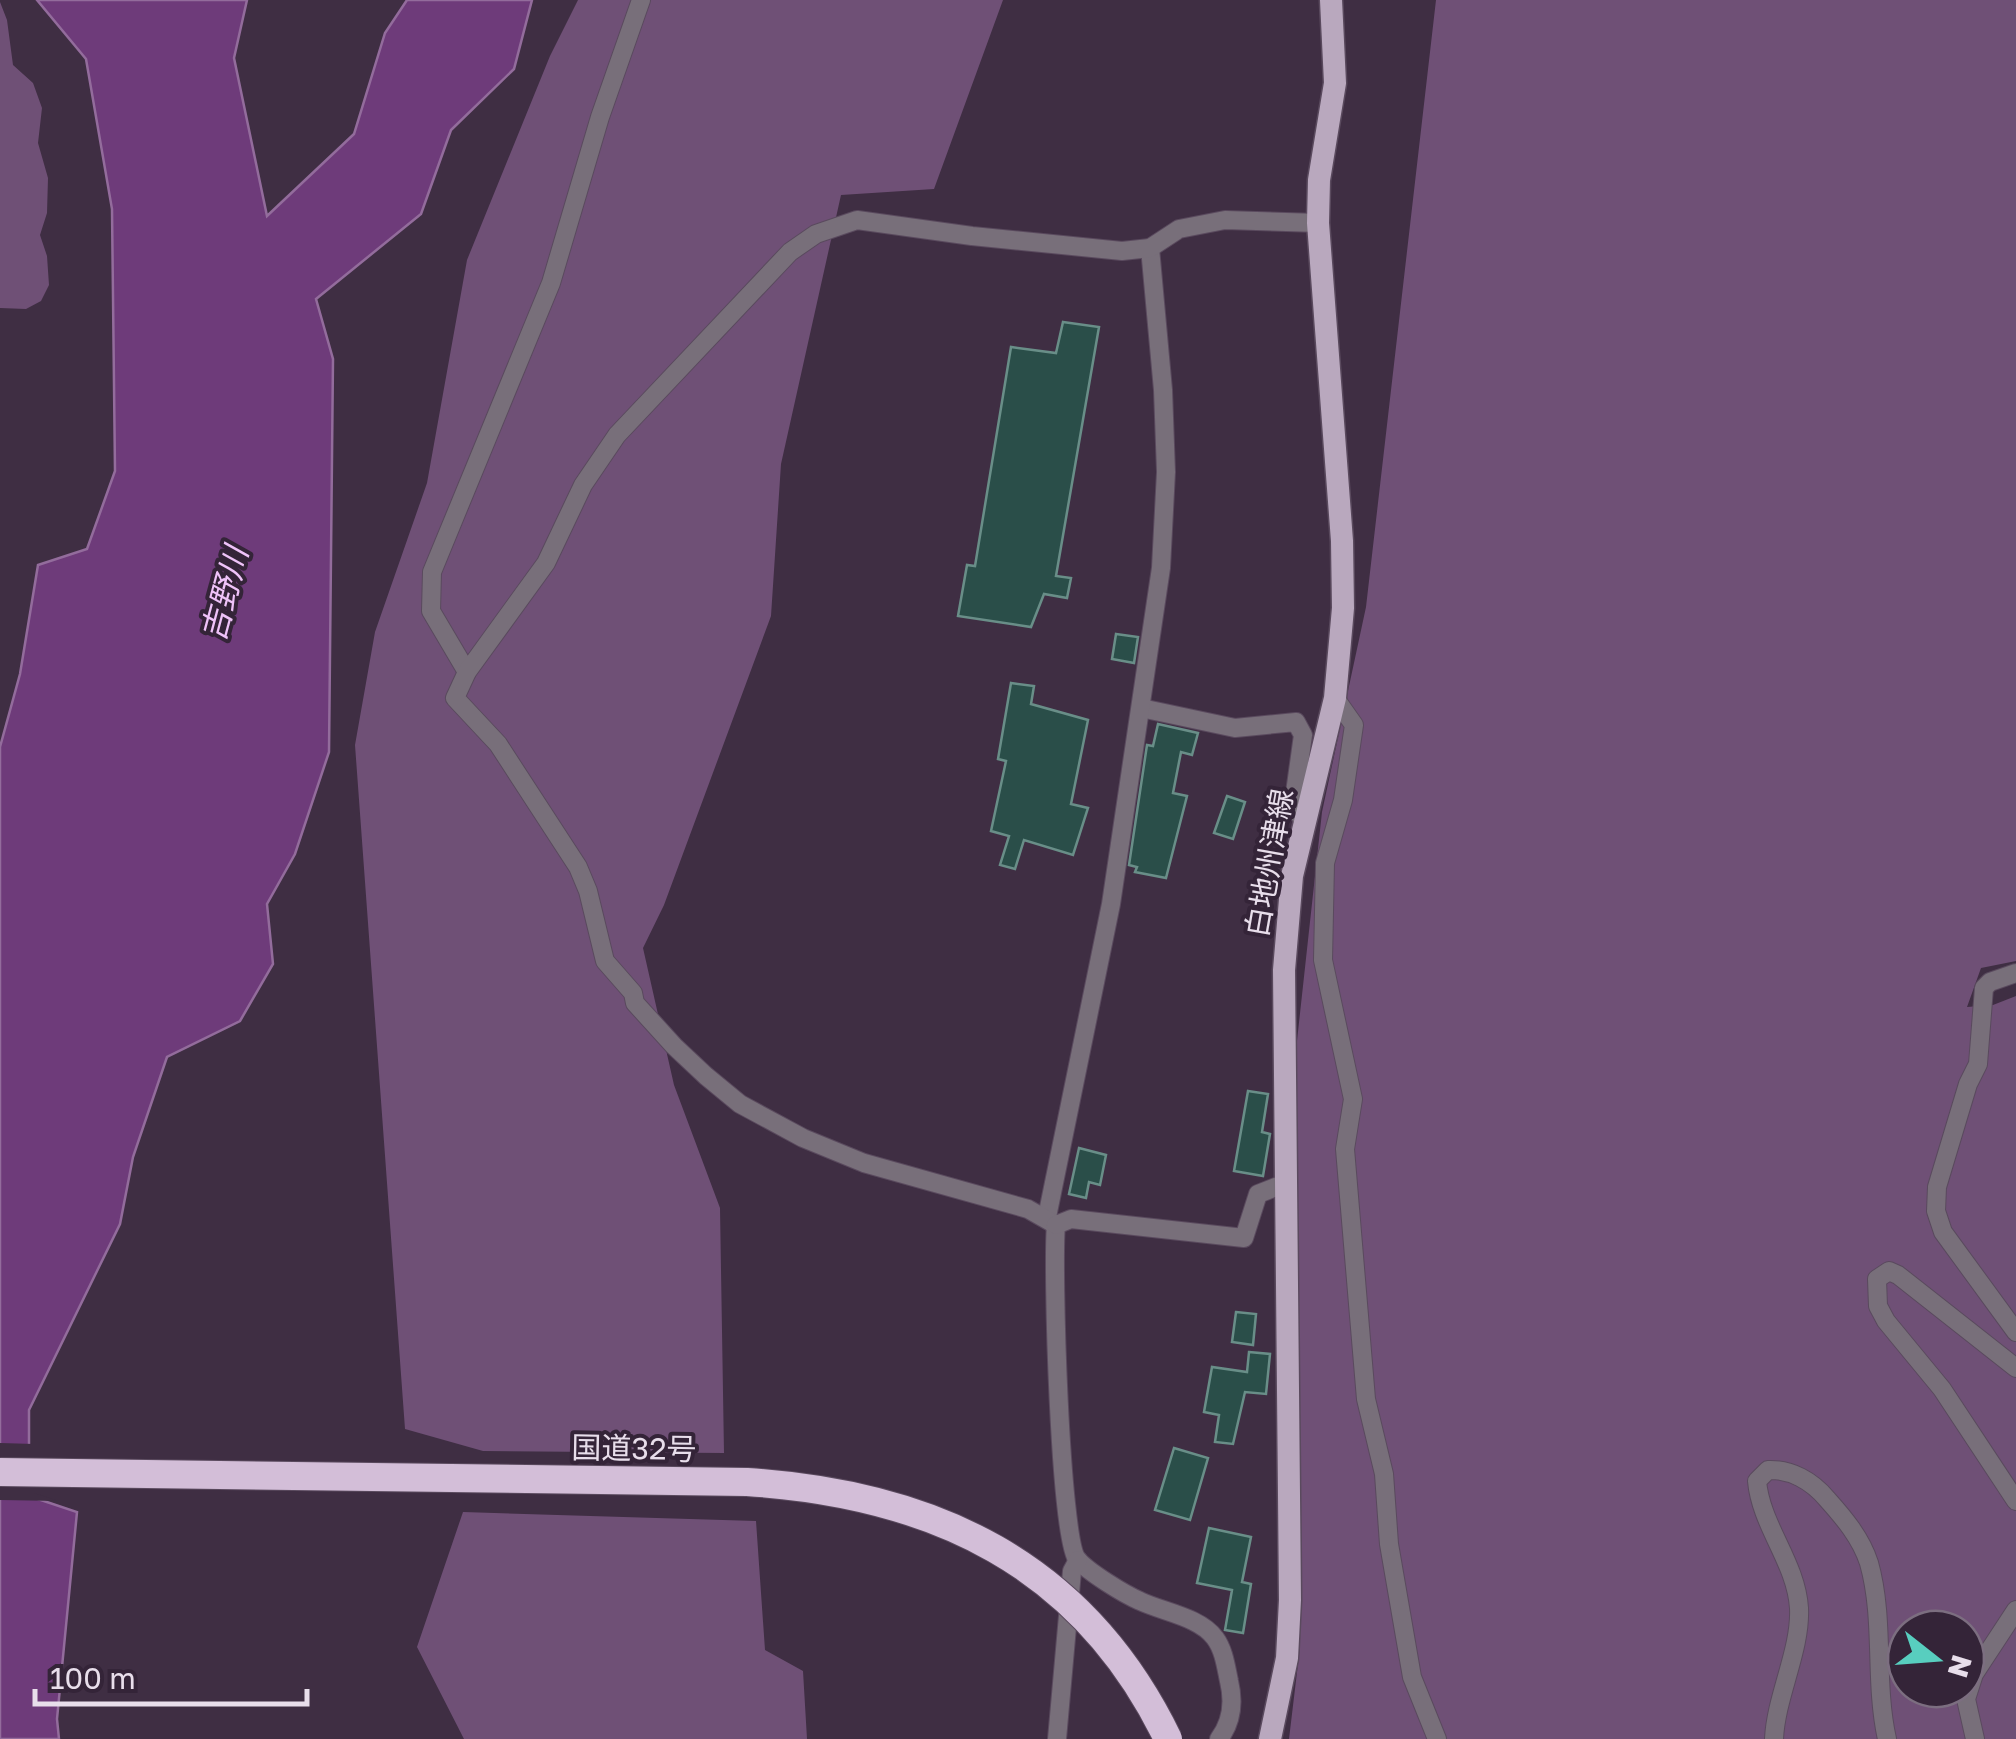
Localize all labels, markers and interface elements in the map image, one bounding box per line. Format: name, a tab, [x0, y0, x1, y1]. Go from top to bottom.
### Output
water label: 吉野川	[193, 540, 256, 645]
street label: 白地州津線	[1238, 786, 1300, 940]
street label: 国道32号	[571, 1429, 697, 1467]
north arrow	[1886, 1609, 1986, 1709]
scale bar	[35, 1644, 308, 1706]
text: N	[1941, 1651, 1979, 1681]
text: 100 m	[50, 1660, 136, 1696]

